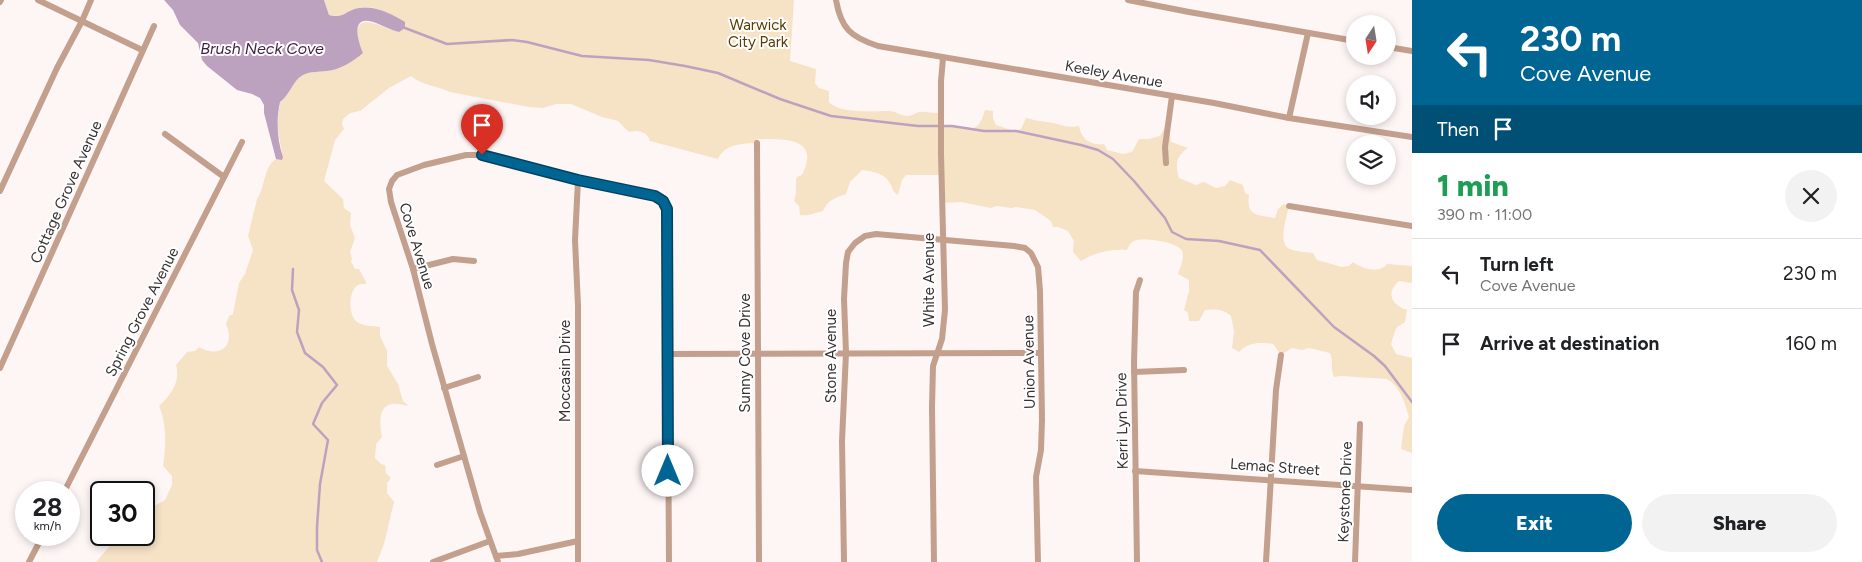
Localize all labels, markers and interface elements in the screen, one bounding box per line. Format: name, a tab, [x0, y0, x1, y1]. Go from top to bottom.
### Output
north arrow	[1346, 15, 1396, 65]
map controls	[1346, 15, 1396, 185]
park label: Warwick City Park	[728, 16, 789, 51]
text: 230 m	[1520, 18, 1621, 60]
icon: left	[1437, 20, 1502, 85]
water label: Brush Neck Cove	[200, 39, 324, 58]
street label: Keeley Avenue	[1064, 57, 1164, 91]
text: Cove Avenue	[1520, 60, 1651, 87]
button: sound	[1346, 75, 1396, 125]
pin	[461, 104, 503, 155]
icon: arrive	[468, 111, 496, 139]
icon: arrive	[1489, 115, 1517, 143]
street label: Cottage Grove Avenue	[26, 118, 106, 266]
text: Then	[1437, 118, 1479, 141]
button: layers	[1346, 135, 1396, 185]
text: 1 min	[1437, 167, 1509, 204]
button: close	[1785, 170, 1837, 222]
street label: Cove Avenue	[395, 201, 439, 291]
text: 390 m · 11:00	[1437, 205, 1532, 224]
street label: White Avenue	[920, 233, 938, 327]
street label: Spring Grove Avenue	[102, 244, 182, 380]
text: Turn left	[1480, 253, 1554, 276]
icon: left	[1437, 260, 1465, 288]
text: 230 m	[1783, 262, 1837, 285]
text: Cove Avenue	[1480, 276, 1576, 295]
street label: Sunny Cove Drive	[736, 293, 754, 413]
street label: Stone Avenue	[822, 309, 840, 403]
street label: Union Avenue	[1019, 315, 1039, 409]
street label: Moccasin Drive	[556, 320, 574, 422]
icon: arrive	[1437, 330, 1465, 358]
text: Arrive at destination	[1480, 332, 1659, 355]
text: 160 m	[1785, 332, 1837, 355]
street label: Kerri Lyn Drive	[1112, 372, 1132, 470]
street label: Keystone Drive	[1334, 441, 1356, 543]
position arrow	[641, 444, 693, 496]
street label: Lemac Street	[1229, 455, 1321, 479]
speed limit sign: 30	[90, 481, 155, 546]
text: 28	[33, 492, 62, 522]
button: Exit	[1437, 494, 1632, 552]
button: Share	[1642, 494, 1837, 552]
text: km/h	[34, 519, 61, 533]

